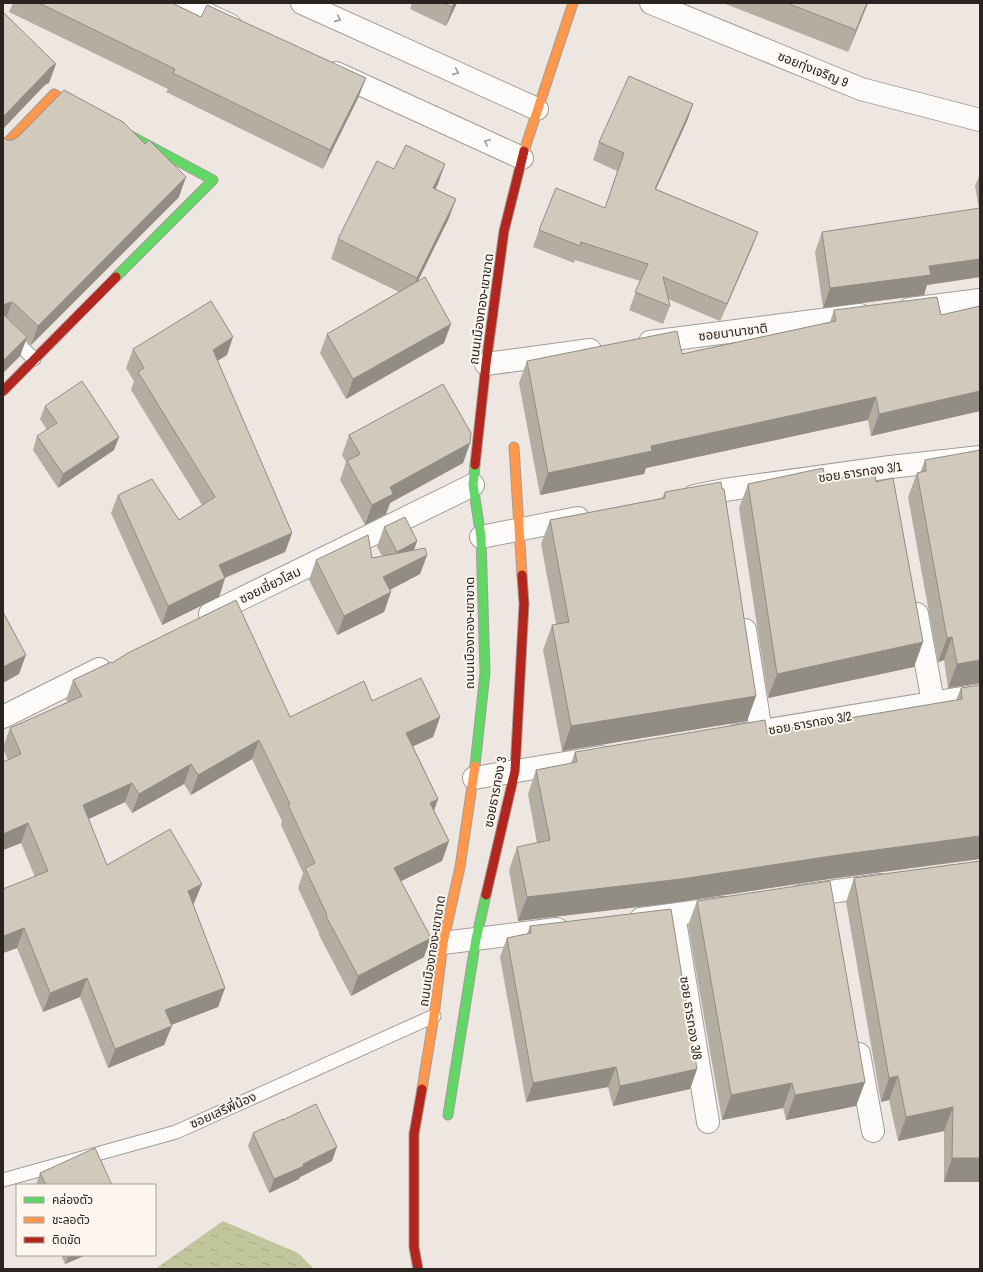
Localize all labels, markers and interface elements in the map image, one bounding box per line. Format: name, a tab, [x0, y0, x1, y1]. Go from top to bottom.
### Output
one-way arrow	[333, 14, 341, 22]
street label: ซอยทุ่งเจริญ 9	[775, 47, 851, 91]
one-way arrow	[452, 67, 460, 75]
one-way arrow	[484, 139, 491, 147]
street label: ถนนเมืองทอง-เขาขาด	[465, 252, 497, 366]
street label: ซอยนานาชาติ	[697, 319, 769, 345]
street label: ซอย ธารทอง 3/1	[817, 458, 903, 486]
street label: ซอยเชี่ยวโสม	[236, 562, 304, 607]
street label: ถนนเมืองทอง-เขาขาด	[461, 577, 478, 689]
street label: ซอย ธารทอง 3/2	[767, 707, 853, 739]
street label: ซอยธารทอง 3	[480, 755, 510, 829]
street label: ถนนเมืองทอง-เขาขาด	[415, 894, 449, 1008]
street label: ซอย ธารทอง 3/8	[676, 975, 706, 1061]
street label: ซอยเสรีพี่น้อง	[187, 1087, 259, 1132]
legend	[16, 1184, 156, 1256]
text: คล่องตัว	[52, 1192, 93, 1208]
text: ชะลอตัว	[52, 1212, 90, 1228]
text: ติดขัด	[52, 1232, 81, 1248]

